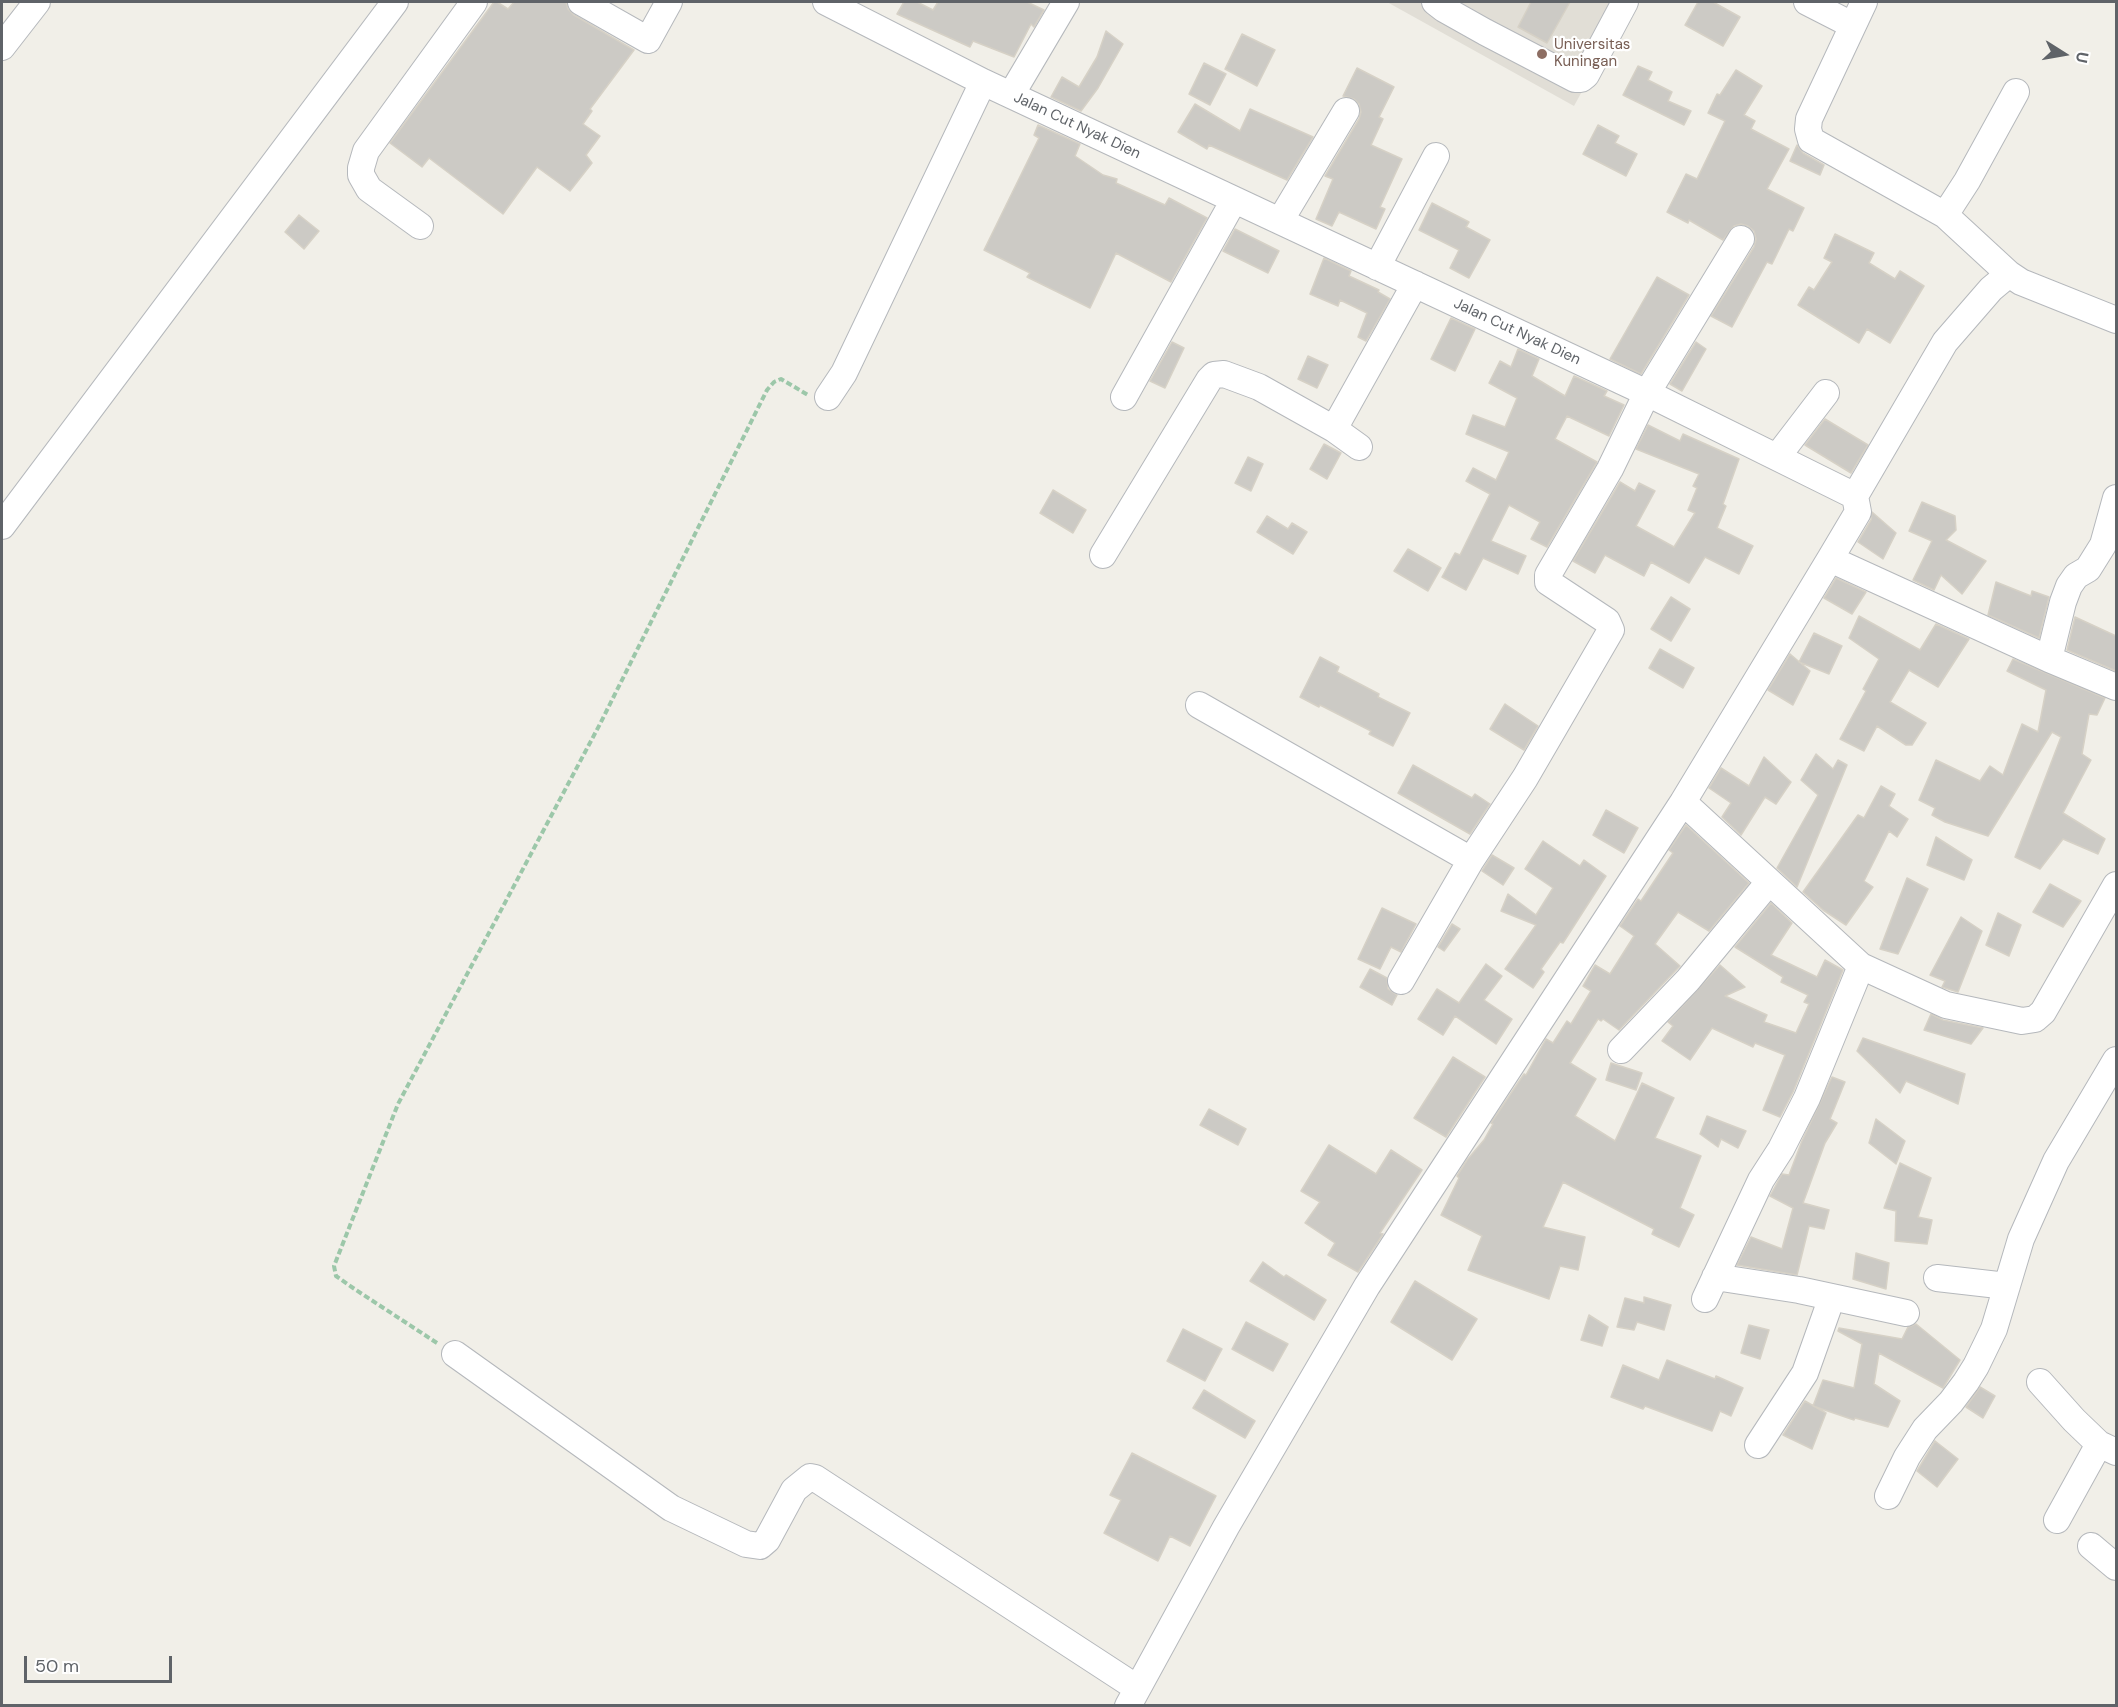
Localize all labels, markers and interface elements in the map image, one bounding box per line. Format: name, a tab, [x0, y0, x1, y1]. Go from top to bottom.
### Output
north arrow	[2034, 24, 2094, 84]
place label: Universitas Kuningan	[1554, 36, 1630, 71]
marker: Universitas Kuningan	[1535, 47, 1549, 61]
text: U	[2071, 50, 2094, 65]
street label: Jalan Cut Nyak Dien	[1011, 89, 1143, 163]
street label: Jalan Cut Nyak Dien	[1451, 295, 1583, 369]
scale bar	[27, 1644, 176, 1682]
text: 50 m	[35, 1654, 79, 1678]

